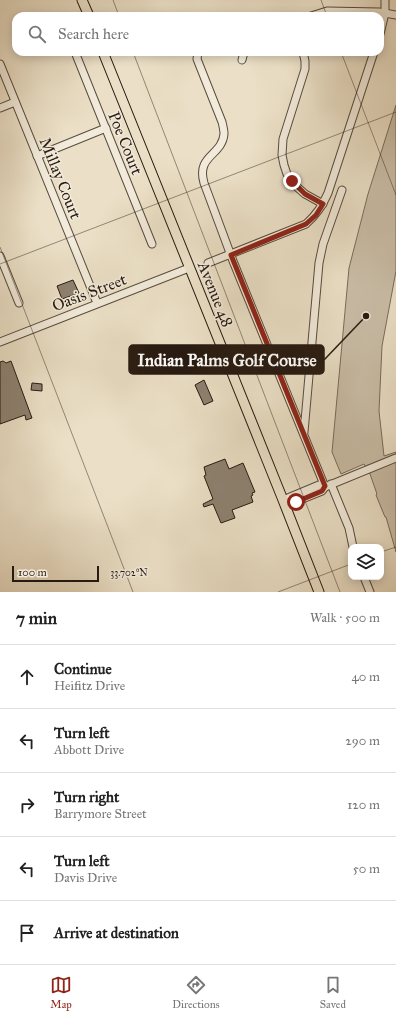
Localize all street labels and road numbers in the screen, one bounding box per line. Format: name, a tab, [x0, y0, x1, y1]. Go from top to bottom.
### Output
street label: Poe Court	[104, 109, 147, 178]
street label: Millay Court	[36, 135, 86, 222]
street label: Avenue 48	[193, 258, 237, 330]
street label: Oasis Street	[49, 269, 129, 315]

